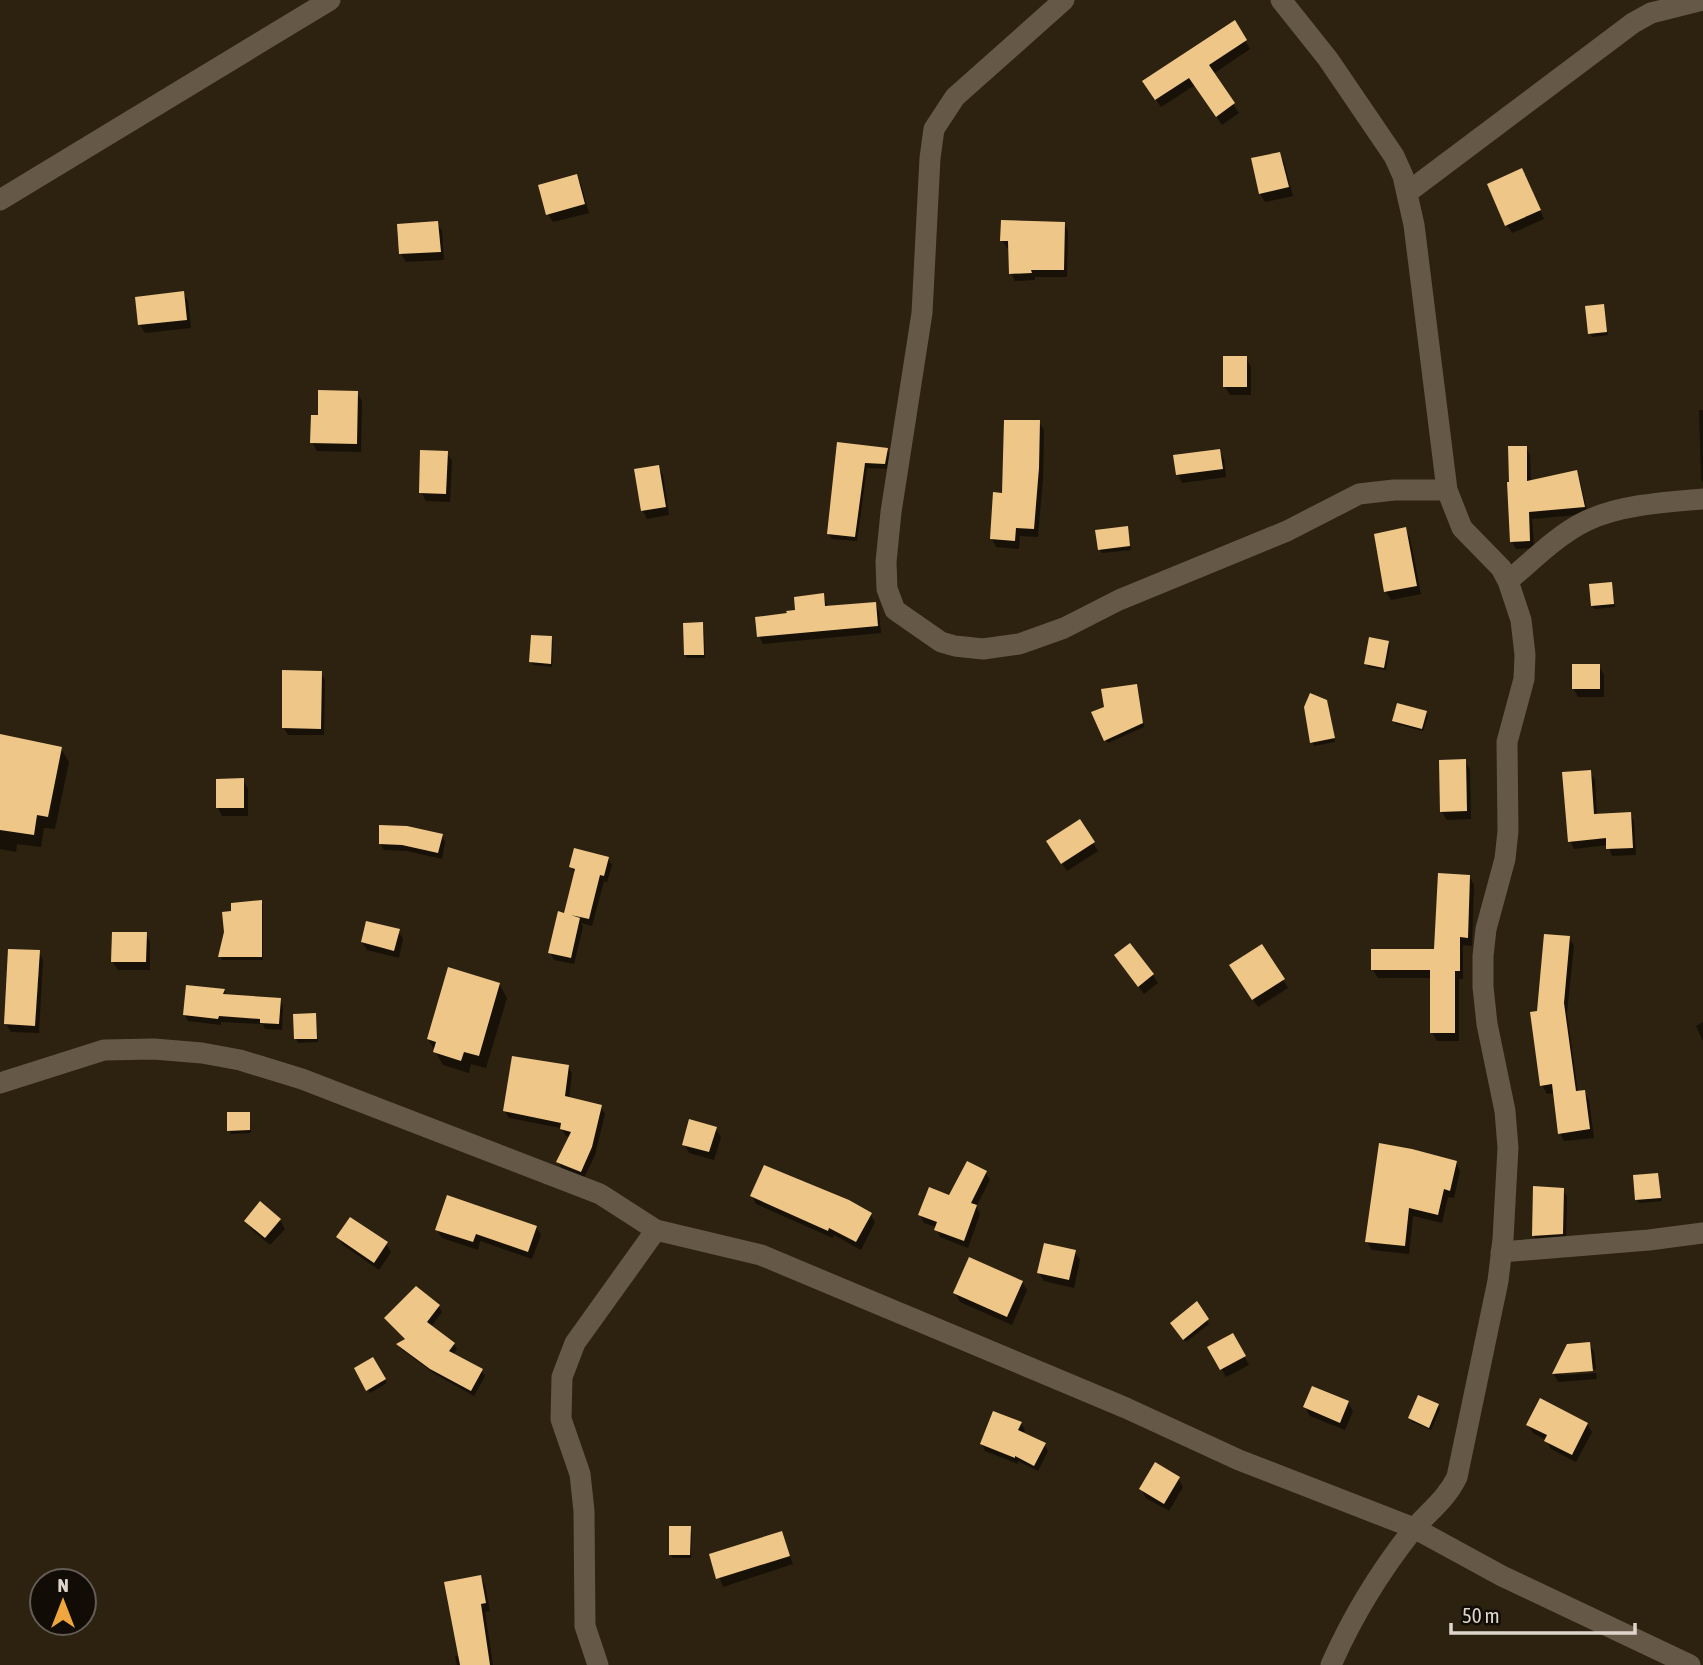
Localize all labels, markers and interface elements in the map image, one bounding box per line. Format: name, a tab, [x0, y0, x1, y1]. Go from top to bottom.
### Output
north arrow	[28, 1567, 98, 1637]
text: N	[57, 1574, 69, 1596]
scale bar	[1451, 1592, 1635, 1636]
text: 50 m	[1462, 1603, 1500, 1627]

